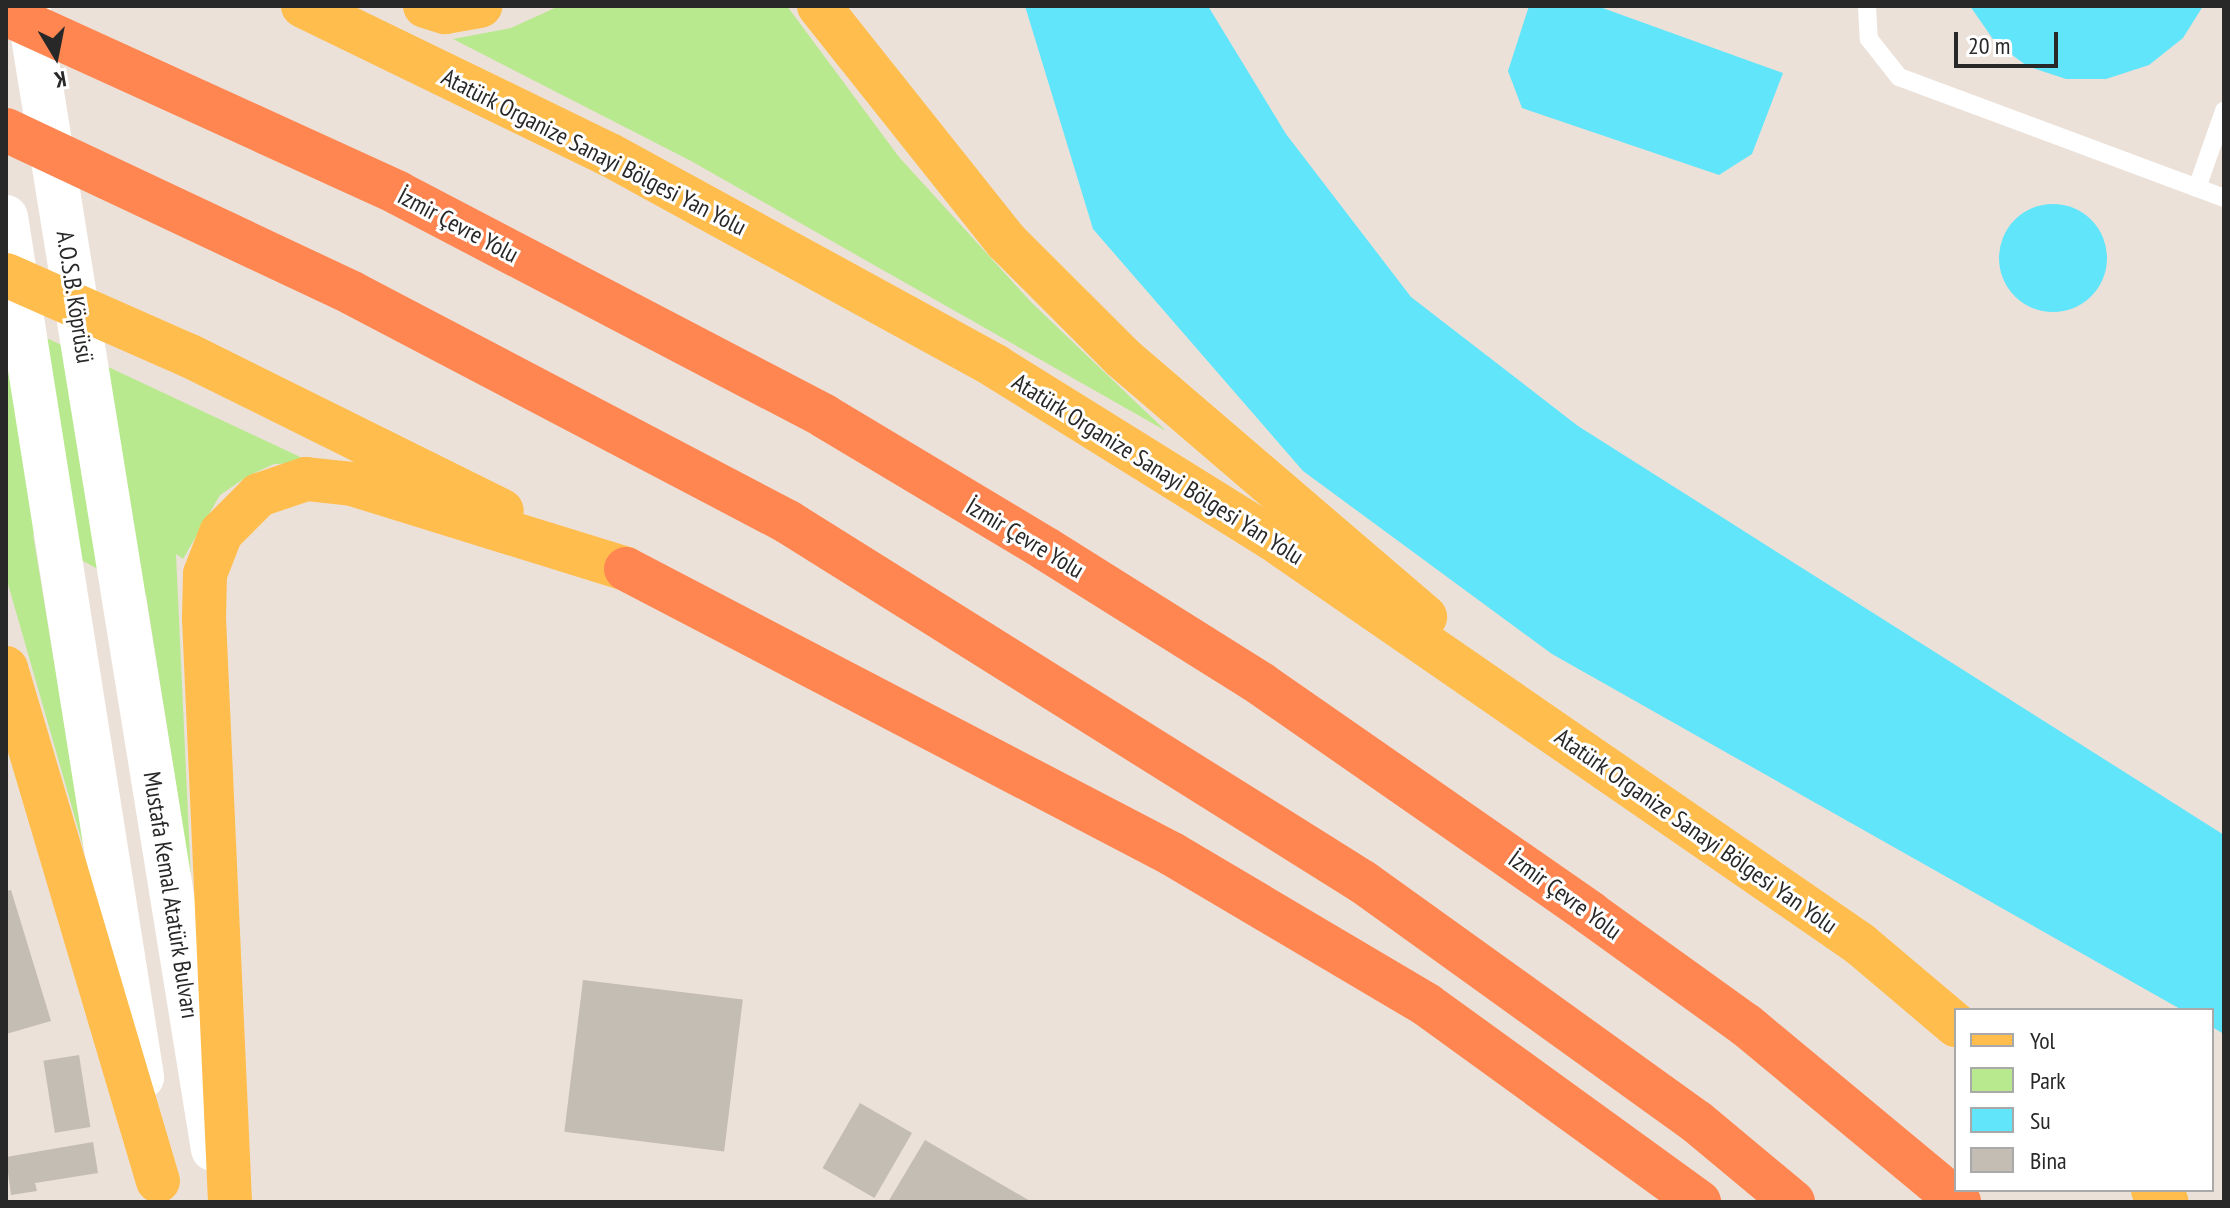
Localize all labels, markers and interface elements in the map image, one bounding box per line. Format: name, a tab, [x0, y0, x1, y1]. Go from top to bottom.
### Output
north arrow	[16, 16, 96, 96]
scale bar	[1958, 16, 2062, 66]
text: 20 m	[1968, 30, 2010, 61]
street label: Atatürk Organize Sanayi Bölgesi Yan Yolu	[436, 62, 752, 242]
text: K	[52, 65, 68, 94]
street label: İzmir Çevre Yolu	[393, 181, 523, 269]
street label: A.O.S.B. Köprüsü	[50, 228, 100, 366]
street label: Atatürk Organize Sanayi Bölgesi Yan Yolu	[1006, 367, 1310, 571]
street label: İzmir Çevre Yolu	[961, 491, 1089, 585]
street label: Atatürk Organize Sanayi Bölgesi Yan Yolu	[1549, 722, 1843, 940]
street label: Mustafa Kemal Atatürk Bulvarı	[137, 769, 205, 1021]
street label: İzmir Çevre Yolu	[1503, 844, 1627, 946]
legend	[1954, 1008, 2214, 1192]
text: Yol	[2030, 1025, 2055, 1056]
text: Park	[2030, 1065, 2066, 1096]
text: Su	[2030, 1105, 2051, 1136]
text: Bina	[2030, 1145, 2067, 1176]

